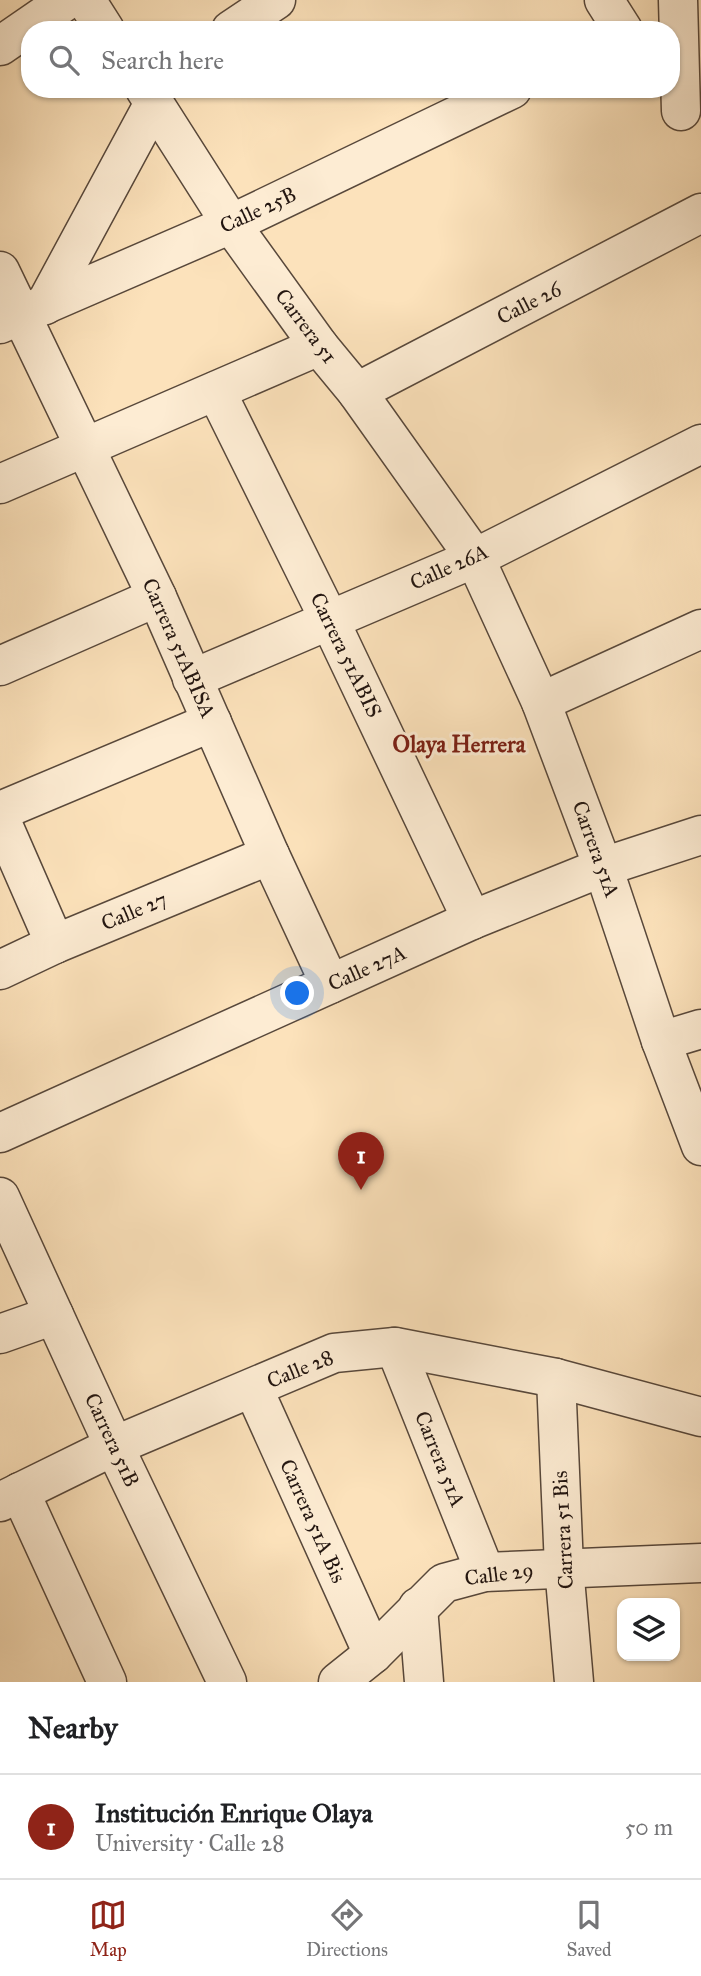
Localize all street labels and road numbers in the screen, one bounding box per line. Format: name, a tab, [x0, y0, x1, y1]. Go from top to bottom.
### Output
street label: Calle 25B	[216, 181, 300, 239]
street label: Calle 26	[492, 275, 567, 330]
street label: Carrera 51	[269, 283, 343, 369]
street label: Calle 26A	[406, 538, 492, 596]
street label: Carrera 51ABISA	[137, 574, 221, 722]
street label: Carrera 51ABIS	[305, 588, 387, 722]
street label: Carrera 51A	[567, 797, 625, 901]
street label: Calle 27	[97, 886, 171, 936]
street label: Calle 27A	[324, 939, 410, 997]
street label: Calle 28	[263, 1344, 337, 1394]
street label: Carrera 51B	[79, 1389, 145, 1491]
street label: Carrera 51A	[409, 1407, 471, 1511]
street label: Carrera 51A Bis	[274, 1455, 352, 1587]
street label: Carrera 51 Bis	[547, 1470, 579, 1590]
street label: Calle 29	[463, 1557, 535, 1591]

